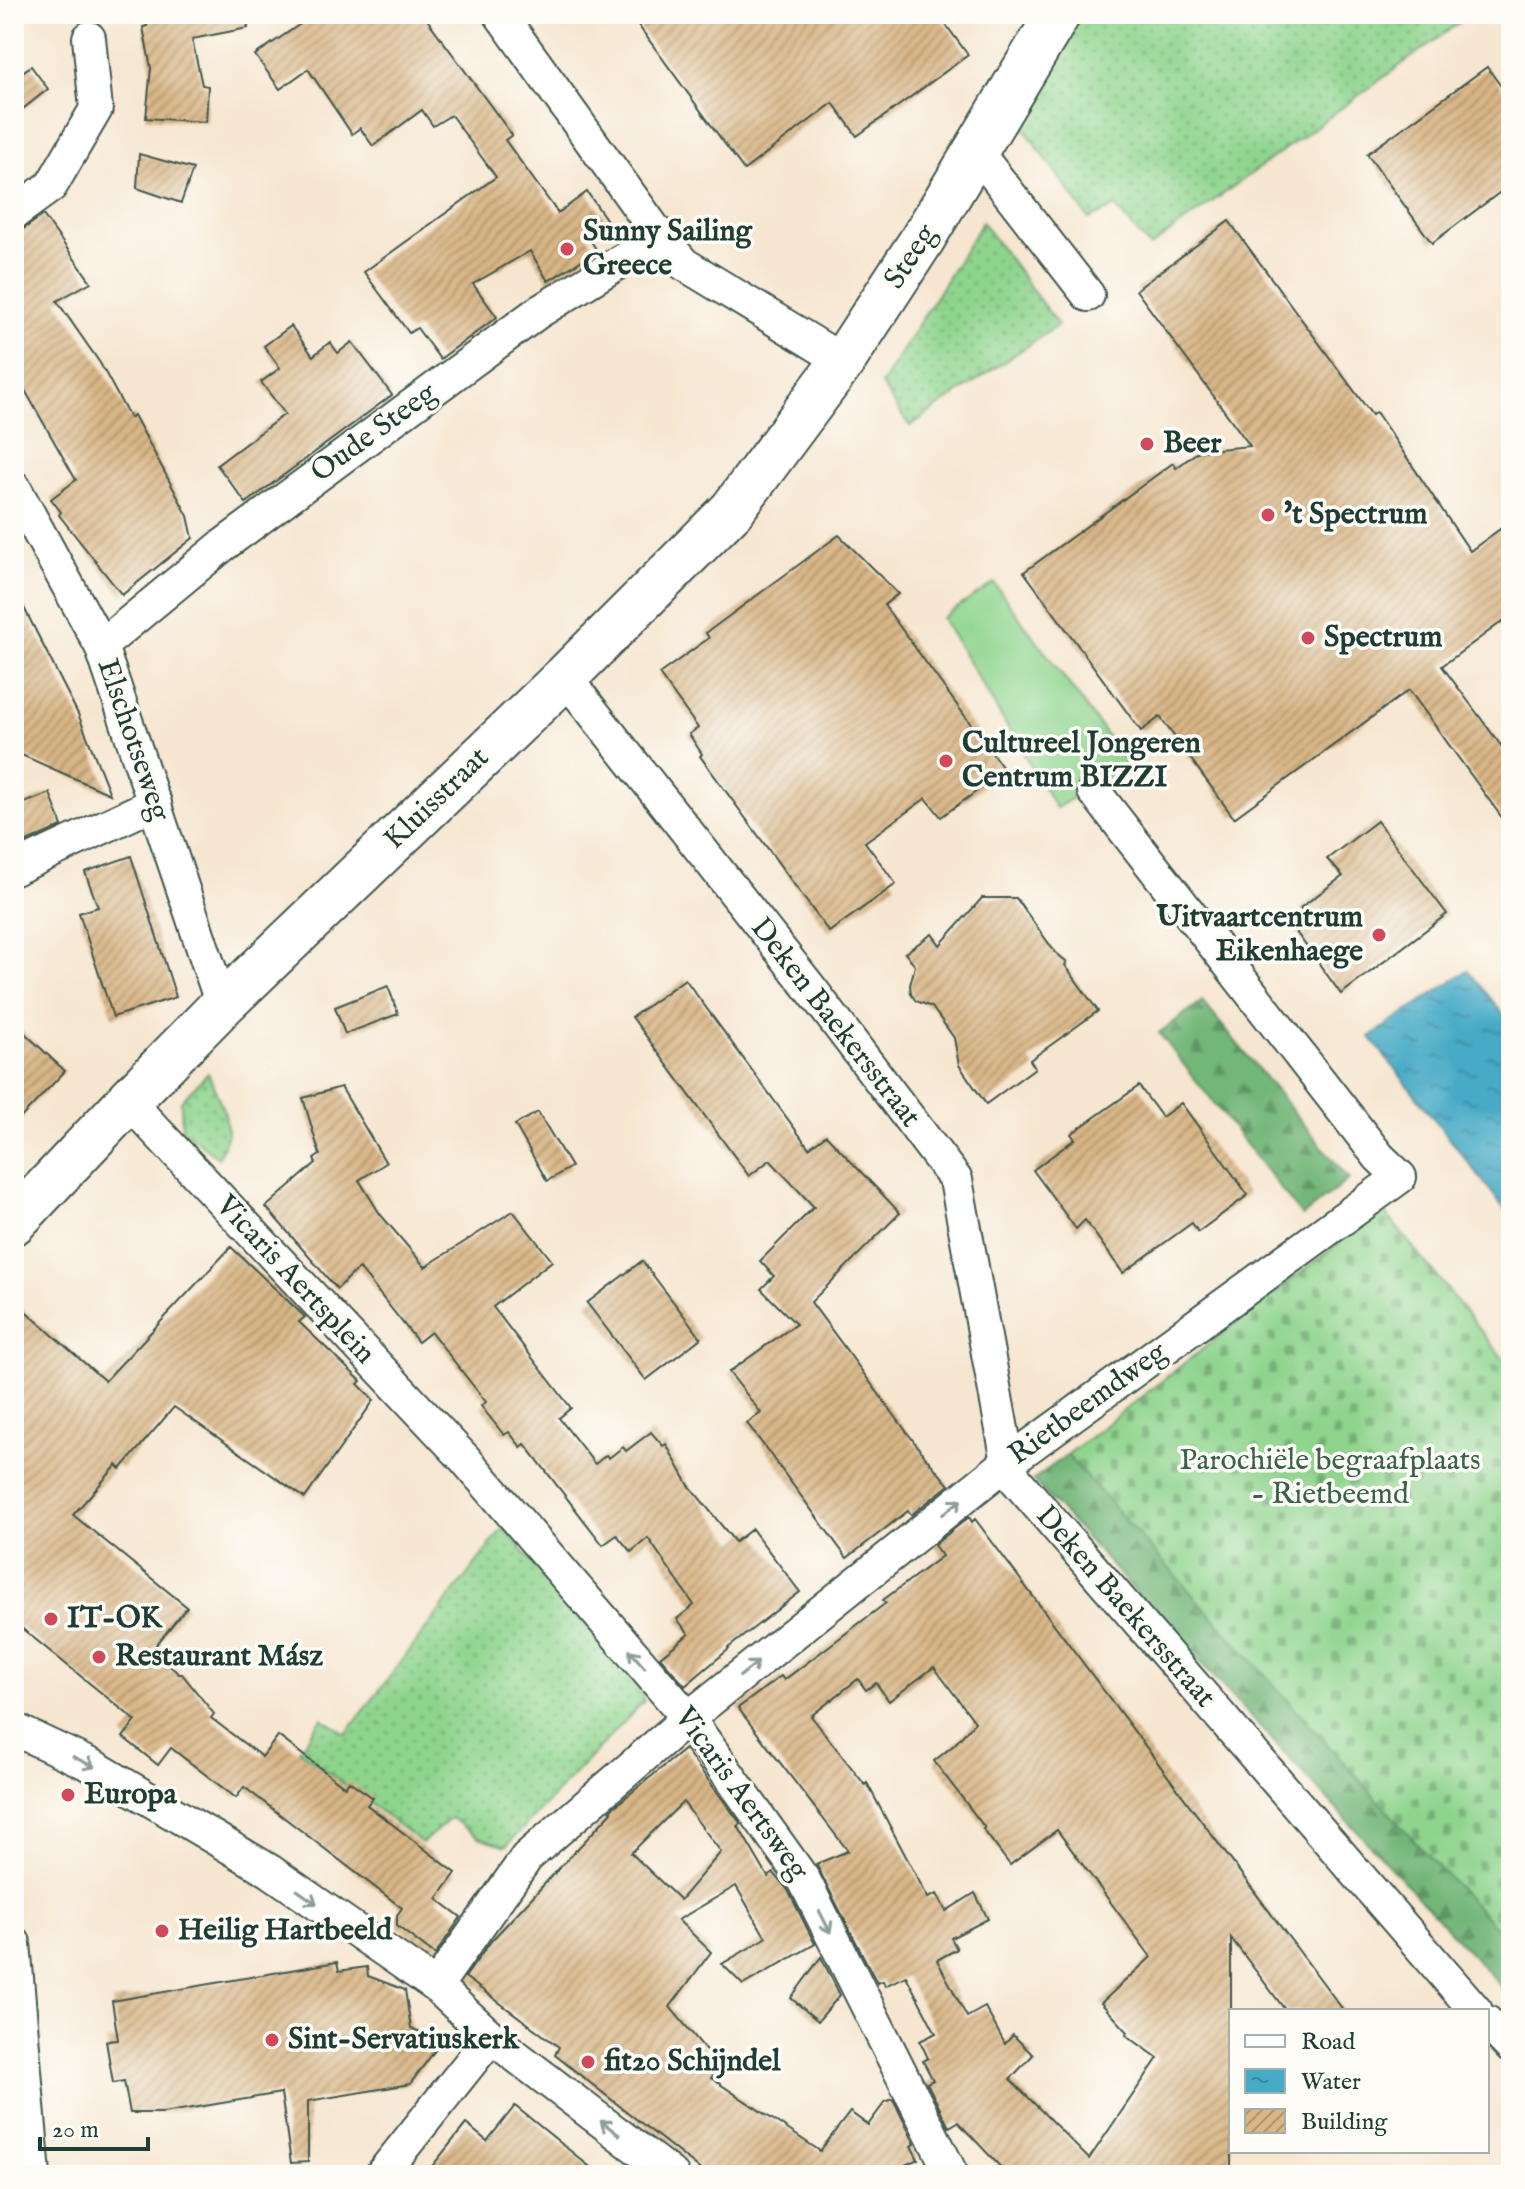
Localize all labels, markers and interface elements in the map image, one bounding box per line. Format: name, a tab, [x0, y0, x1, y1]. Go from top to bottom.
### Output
place label: Sunny Sailing Greece	[583, 213, 754, 285]
street label: Steeg	[876, 217, 946, 296]
marker: Sunny Sailing Greece	[558, 240, 576, 258]
street label: Oude Steeg	[304, 374, 445, 491]
place label: Beer	[1163, 425, 1222, 463]
marker: Beer	[1138, 435, 1156, 453]
place label: 't Spectrum	[1284, 496, 1427, 534]
marker: 't Spectrum	[1259, 506, 1277, 524]
place label: Spectrum	[1324, 619, 1442, 657]
marker: Spectrum	[1299, 629, 1317, 647]
street label: Elschotseweg	[88, 654, 179, 827]
place label: Cultureel Jongeren Centrum BIZZI	[962, 725, 1201, 797]
street label: Kluisstraat	[376, 739, 498, 859]
marker: Cultureel Jongeren Centrum BIZZI	[937, 752, 955, 770]
place label: Uitvaartcentrum Eikenhaege	[1156, 899, 1363, 971]
street label: Deken Baekersstraat	[741, 910, 929, 1136]
marker: Uitvaartcentrum Eikenhaege	[1370, 926, 1388, 944]
street label: Vicaris Aertsplein	[206, 1187, 383, 1372]
street label: Rietbeemdweg	[1001, 1333, 1175, 1474]
park label: Parochiële begraafplaats - Rietbeemd	[1179, 1442, 1481, 1514]
one-way arrow	[941, 1498, 962, 1516]
street label: Deken Baekersstraat	[1027, 1498, 1223, 1716]
place label: IT-OK	[67, 1600, 163, 1638]
marker: IT-OK	[42, 1610, 60, 1628]
place label: Restaurant Mász	[115, 1638, 323, 1676]
marker: Restaurant Mász	[90, 1648, 108, 1666]
one-way arrow	[628, 1649, 646, 1670]
one-way arrow	[738, 1661, 759, 1678]
street label: Vicaris Aertsweg	[665, 1699, 817, 1889]
one-way arrow	[72, 1755, 96, 1770]
place label: Europa	[84, 1776, 178, 1814]
marker: Europa	[59, 1786, 77, 1804]
one-way arrow	[295, 1889, 317, 1905]
one-way arrow	[818, 1909, 834, 1933]
place label: Heilig Hartbeeld	[178, 1912, 393, 1950]
marker: Heilig Hartbeeld	[153, 1922, 171, 1940]
legend	[1229, 2009, 1489, 2153]
place label: Sint-Servatiuskerk	[288, 2021, 520, 2059]
text: Road	[1301, 2027, 1355, 2058]
marker: Sint-Servatiuskerk	[263, 2031, 281, 2049]
place label: fit20 Schijndel	[604, 2043, 781, 2081]
marker: fit20 Schijndel	[579, 2053, 597, 2071]
text: Water	[1301, 2067, 1361, 2098]
scale bar	[40, 2101, 148, 2151]
text: Building	[1301, 2107, 1388, 2138]
text: 20 m	[52, 2115, 99, 2146]
one-way arrow	[600, 2119, 621, 2136]

